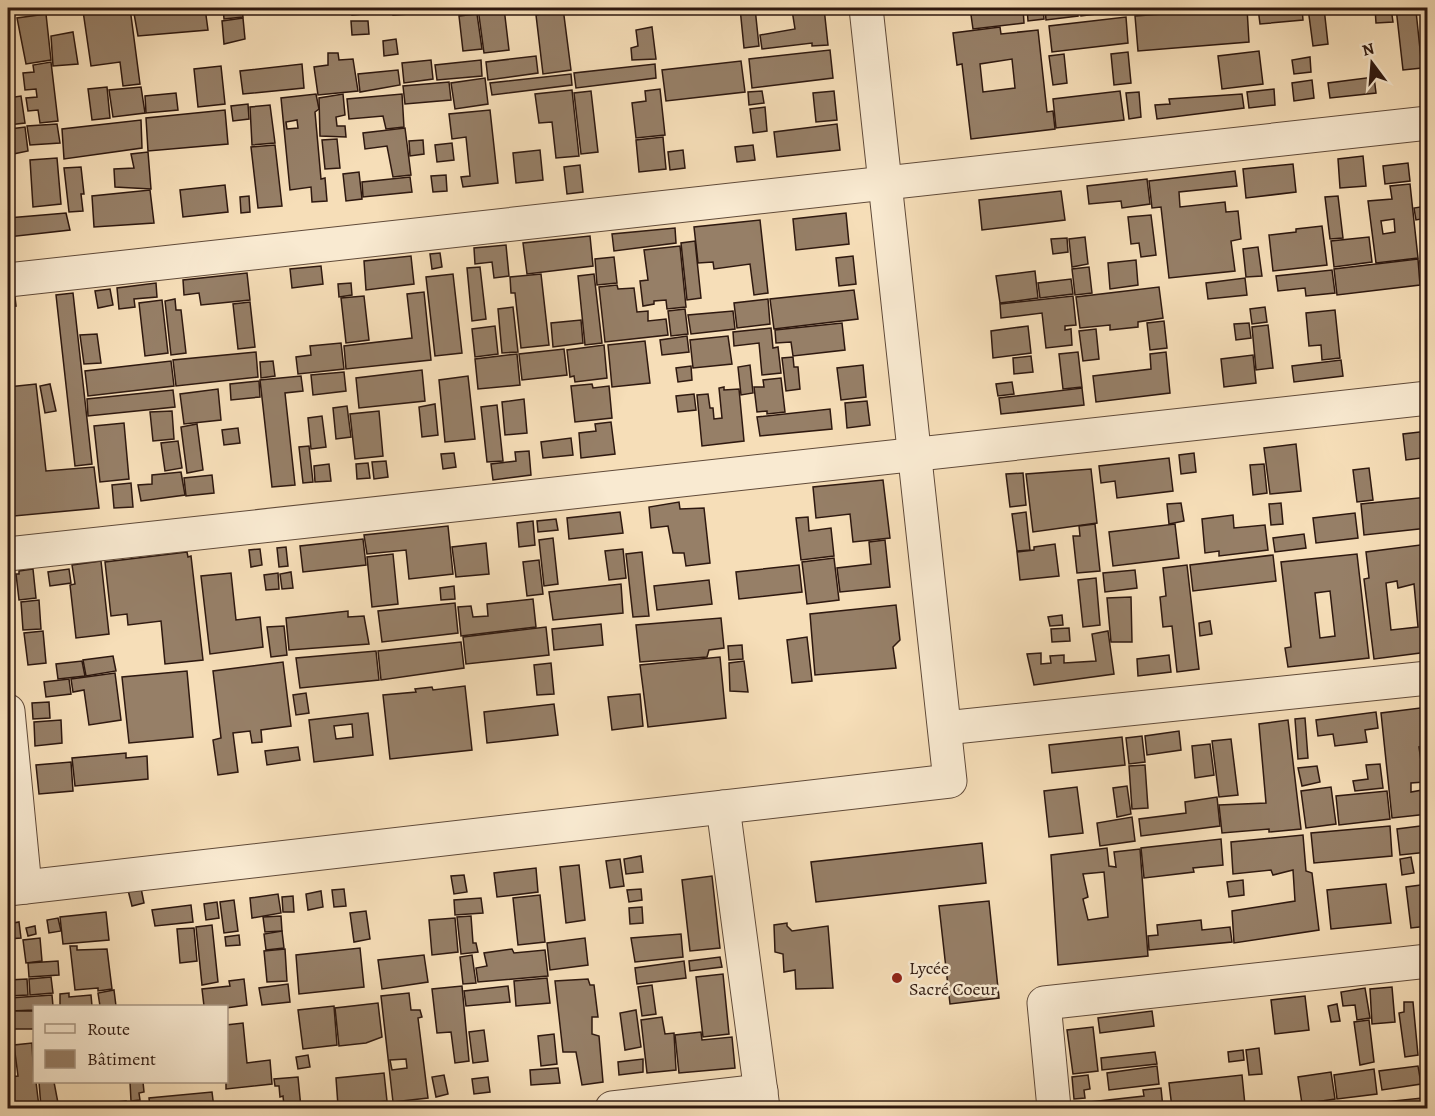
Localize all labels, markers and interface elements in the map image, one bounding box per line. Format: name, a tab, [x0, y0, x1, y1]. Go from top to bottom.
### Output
north arrow	[1342, 33, 1402, 93]
text: N	[1360, 37, 1377, 62]
place label: Lycée Sacré Coeur	[909, 956, 997, 1001]
marker: Lycée Sacré Coeur	[890, 971, 904, 985]
legend	[33, 1005, 228, 1083]
text: Route	[87, 1017, 130, 1041]
text: Bâtiment	[87, 1047, 156, 1071]

